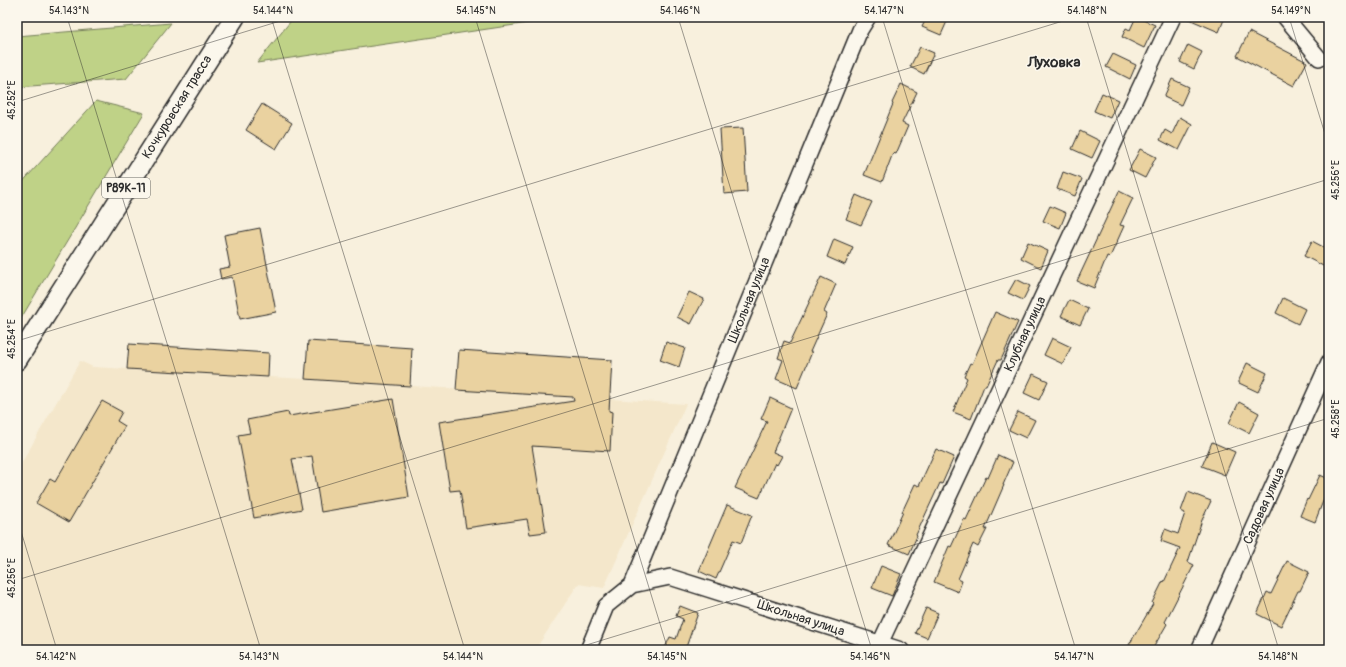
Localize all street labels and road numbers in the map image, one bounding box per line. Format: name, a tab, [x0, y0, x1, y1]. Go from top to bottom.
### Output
street label: Кочкуровская трасса	[139, 52, 215, 162]
road number: Р89К-11	[102, 178, 150, 198]
street label: Школьная улица	[725, 255, 773, 345]
street label: Клубная улица	[1001, 294, 1049, 374]
street label: Садовая улица	[1240, 465, 1288, 547]
street label: Школьная улица	[755, 596, 847, 640]

